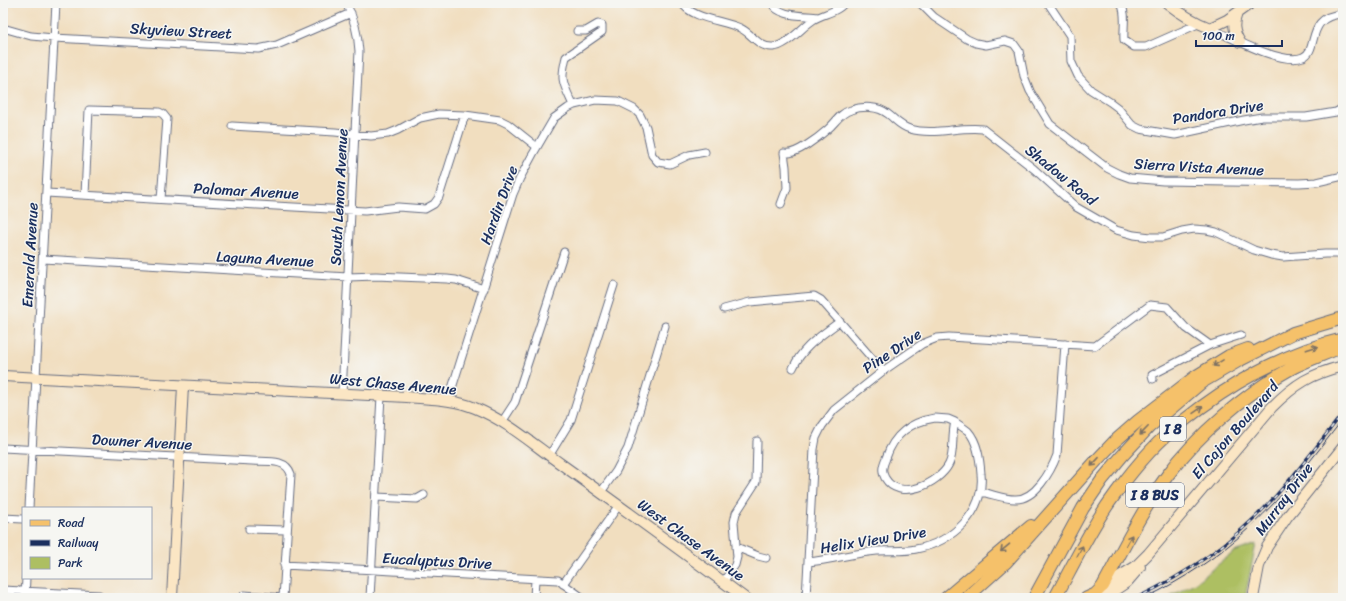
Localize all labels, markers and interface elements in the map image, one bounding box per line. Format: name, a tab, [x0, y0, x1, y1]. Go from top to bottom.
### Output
street label: Skyview Street	[129, 15, 233, 47]
scale bar	[1196, 22, 1282, 48]
text: 100 m	[1202, 25, 1235, 47]
street label: Pandora Drive	[1171, 92, 1266, 132]
street label: South Lemon Avenue	[322, 128, 356, 266]
street label: Shadow Road	[1019, 138, 1104, 213]
street label: Sierra Vista Avenue	[1133, 151, 1265, 183]
street label: Hardin Drive	[473, 162, 525, 248]
street label: Palomar Avenue	[193, 175, 299, 207]
street label: Emerald Avenue	[14, 201, 46, 308]
street label: Laguna Avenue	[216, 243, 314, 275]
street label: Pine Drive	[857, 321, 927, 380]
one-way arrow	[1306, 344, 1318, 352]
one-way arrow	[1212, 359, 1224, 367]
street label: West Chase Avenue	[328, 365, 458, 403]
street label: El Cajon Boulevard	[1185, 374, 1286, 485]
one-way arrow	[1192, 406, 1203, 414]
road number: I 8	[1160, 417, 1186, 441]
street label: Downer Avenue	[91, 426, 193, 458]
one-way arrow	[1140, 426, 1149, 436]
one-way arrow	[1090, 457, 1100, 467]
street label: Murray Drive	[1248, 457, 1320, 541]
road number: I 8 BUS	[1126, 483, 1184, 507]
street label: West Chase Avenue	[632, 492, 750, 588]
legend	[22, 507, 152, 579]
text: Road	[58, 512, 85, 534]
street label: Helix View Drive	[818, 519, 928, 561]
text: Railway	[58, 532, 99, 554]
one-way arrow	[1125, 534, 1133, 546]
one-way arrow	[1000, 543, 1010, 552]
street label: Eucalyptus Drive	[381, 545, 493, 577]
one-way arrow	[1077, 545, 1084, 557]
text: Park	[58, 552, 83, 574]

